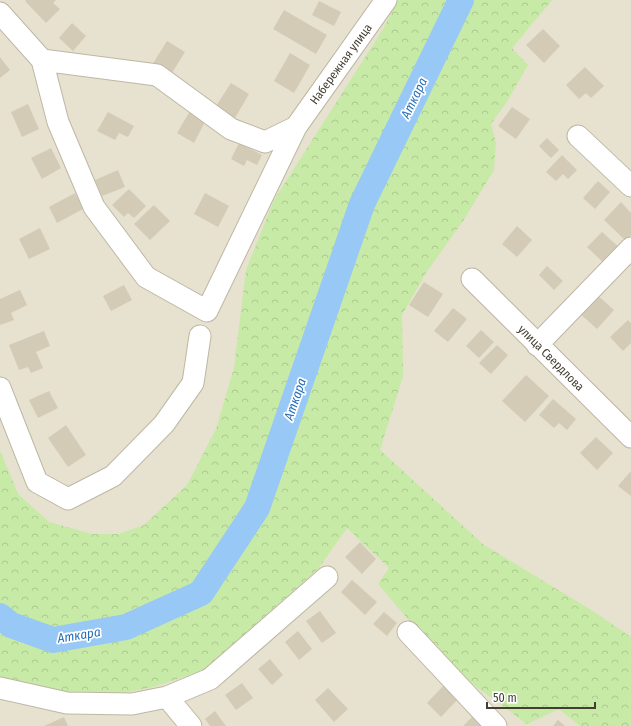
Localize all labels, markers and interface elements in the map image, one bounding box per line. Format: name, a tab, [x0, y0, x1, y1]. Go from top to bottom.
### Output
street label: Набережная улица	[307, 21, 375, 107]
water label: Аткара	[397, 75, 430, 122]
street label: улица Свердлова	[515, 322, 587, 394]
water label: Аткара	[281, 376, 309, 423]
water label: Аткара	[55, 624, 102, 646]
scale bar	[487, 684, 595, 710]
text: 50 m	[493, 691, 517, 705]

